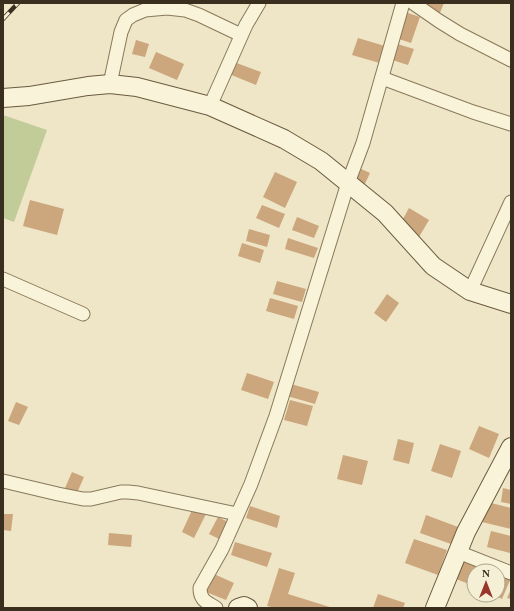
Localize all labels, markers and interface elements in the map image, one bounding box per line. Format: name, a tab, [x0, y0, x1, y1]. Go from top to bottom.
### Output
north arrow	[466, 563, 506, 603]
text: N	[482, 567, 490, 579]

